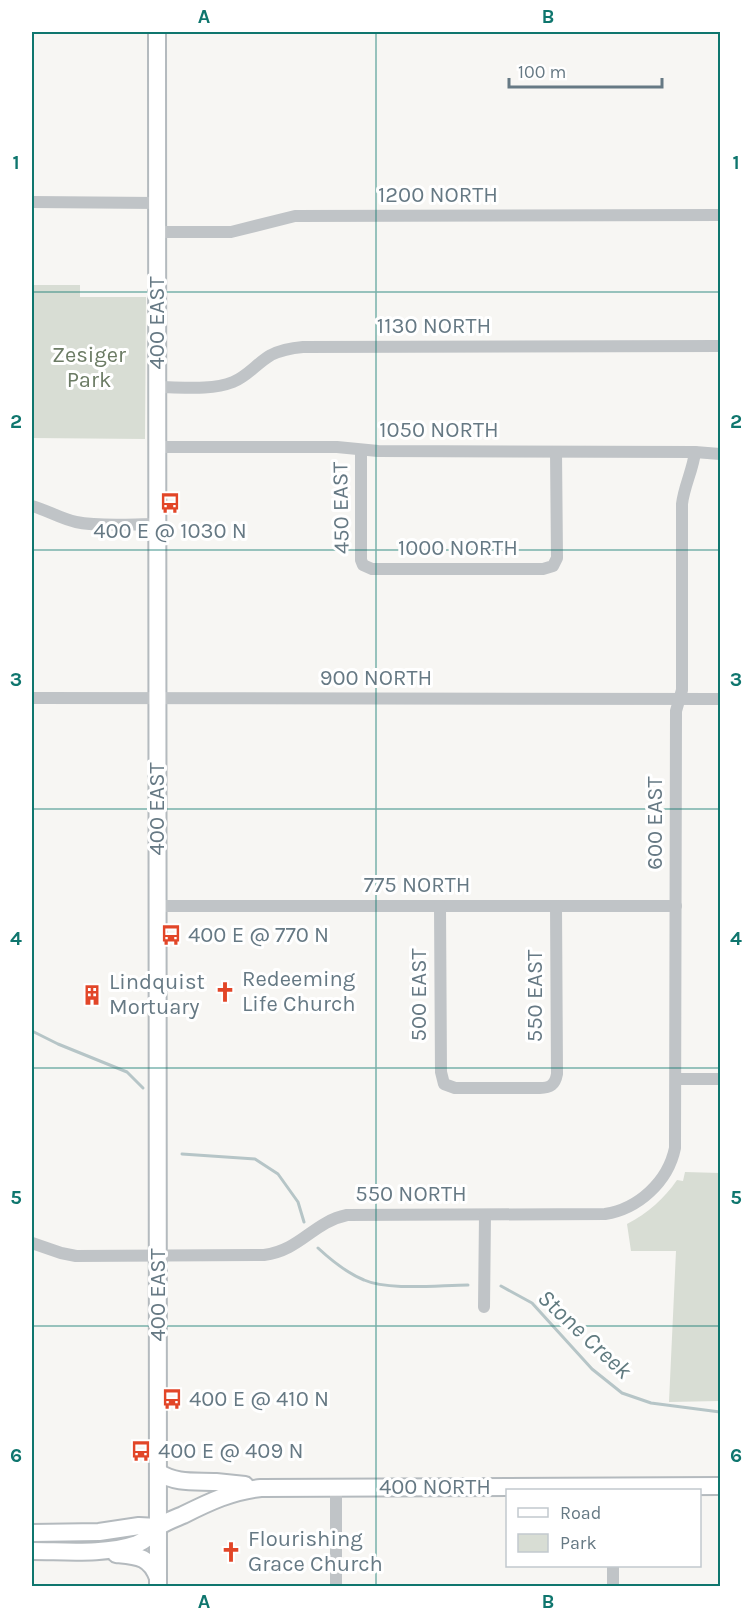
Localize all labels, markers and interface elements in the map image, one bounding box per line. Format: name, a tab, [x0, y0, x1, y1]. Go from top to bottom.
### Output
text: A	[198, 5, 211, 28]
text: B	[542, 5, 554, 28]
scale bar	[509, 51, 662, 89]
text: 100 m	[518, 61, 566, 83]
text: 1	[12, 151, 20, 174]
text: 1	[732, 151, 740, 174]
street label: 1200 NORTH	[378, 182, 498, 208]
street label: 400 EAST	[144, 277, 170, 369]
street label: 1130 NORTH	[377, 313, 491, 339]
park label: Zesiger Park	[52, 342, 126, 393]
text: 2	[10, 410, 22, 433]
text: 2	[730, 410, 742, 433]
street label: 1050 NORTH	[379, 417, 499, 443]
street label: 450 EAST	[327, 462, 355, 554]
bus stop icon: 400 E @ 1030 N	[158, 491, 182, 515]
place label: 400 E @ 1030 N	[93, 518, 247, 544]
street label: 1000 NORTH	[398, 535, 518, 561]
street label: 900 NORTH	[320, 665, 432, 691]
text: 3	[10, 668, 22, 691]
text: 3	[730, 668, 742, 691]
street label: 400 EAST	[144, 763, 170, 855]
street label: 600 EAST	[642, 776, 668, 870]
street label: 775 NORTH	[364, 872, 470, 898]
place label: 400 E @ 770 N	[188, 922, 329, 948]
bus stop icon: 400 E @ 770 N	[159, 923, 183, 947]
text: 4	[10, 927, 22, 950]
text: 4	[730, 927, 742, 950]
street label: 500 EAST	[406, 948, 432, 1042]
street label: 550 EAST	[522, 950, 548, 1042]
place label: Redeeming Life Church	[242, 966, 356, 1017]
place label: Lindquist Mortuary	[109, 969, 205, 1020]
church icon: Redeeming Life Church	[213, 980, 237, 1004]
building icon: Lindquist Mortuary	[80, 983, 104, 1007]
street label: 550 NORTH	[355, 1181, 467, 1207]
text: 5	[10, 1186, 22, 1209]
text: 5	[730, 1186, 742, 1209]
street label: 400 EAST	[145, 1249, 171, 1341]
water label: Stone Creek	[532, 1283, 638, 1385]
place label: 400 E @ 410 N	[189, 1386, 329, 1412]
bus stop icon: 400 E @ 410 N	[160, 1387, 184, 1411]
place label: 400 E @ 409 N	[158, 1438, 303, 1464]
bus stop icon: 400 E @ 409 N	[129, 1439, 153, 1463]
text: 6	[10, 1444, 22, 1467]
text: 6	[730, 1444, 742, 1467]
street label: 400 NORTH	[379, 1474, 491, 1500]
legend	[506, 1489, 701, 1567]
text: Road	[560, 1502, 601, 1524]
place label: Flourishing Grace Church	[248, 1526, 383, 1577]
text: Park	[560, 1532, 597, 1554]
church icon: Flourishing Grace Church	[219, 1540, 243, 1564]
text: A	[198, 1590, 211, 1613]
text: B	[542, 1590, 554, 1613]

